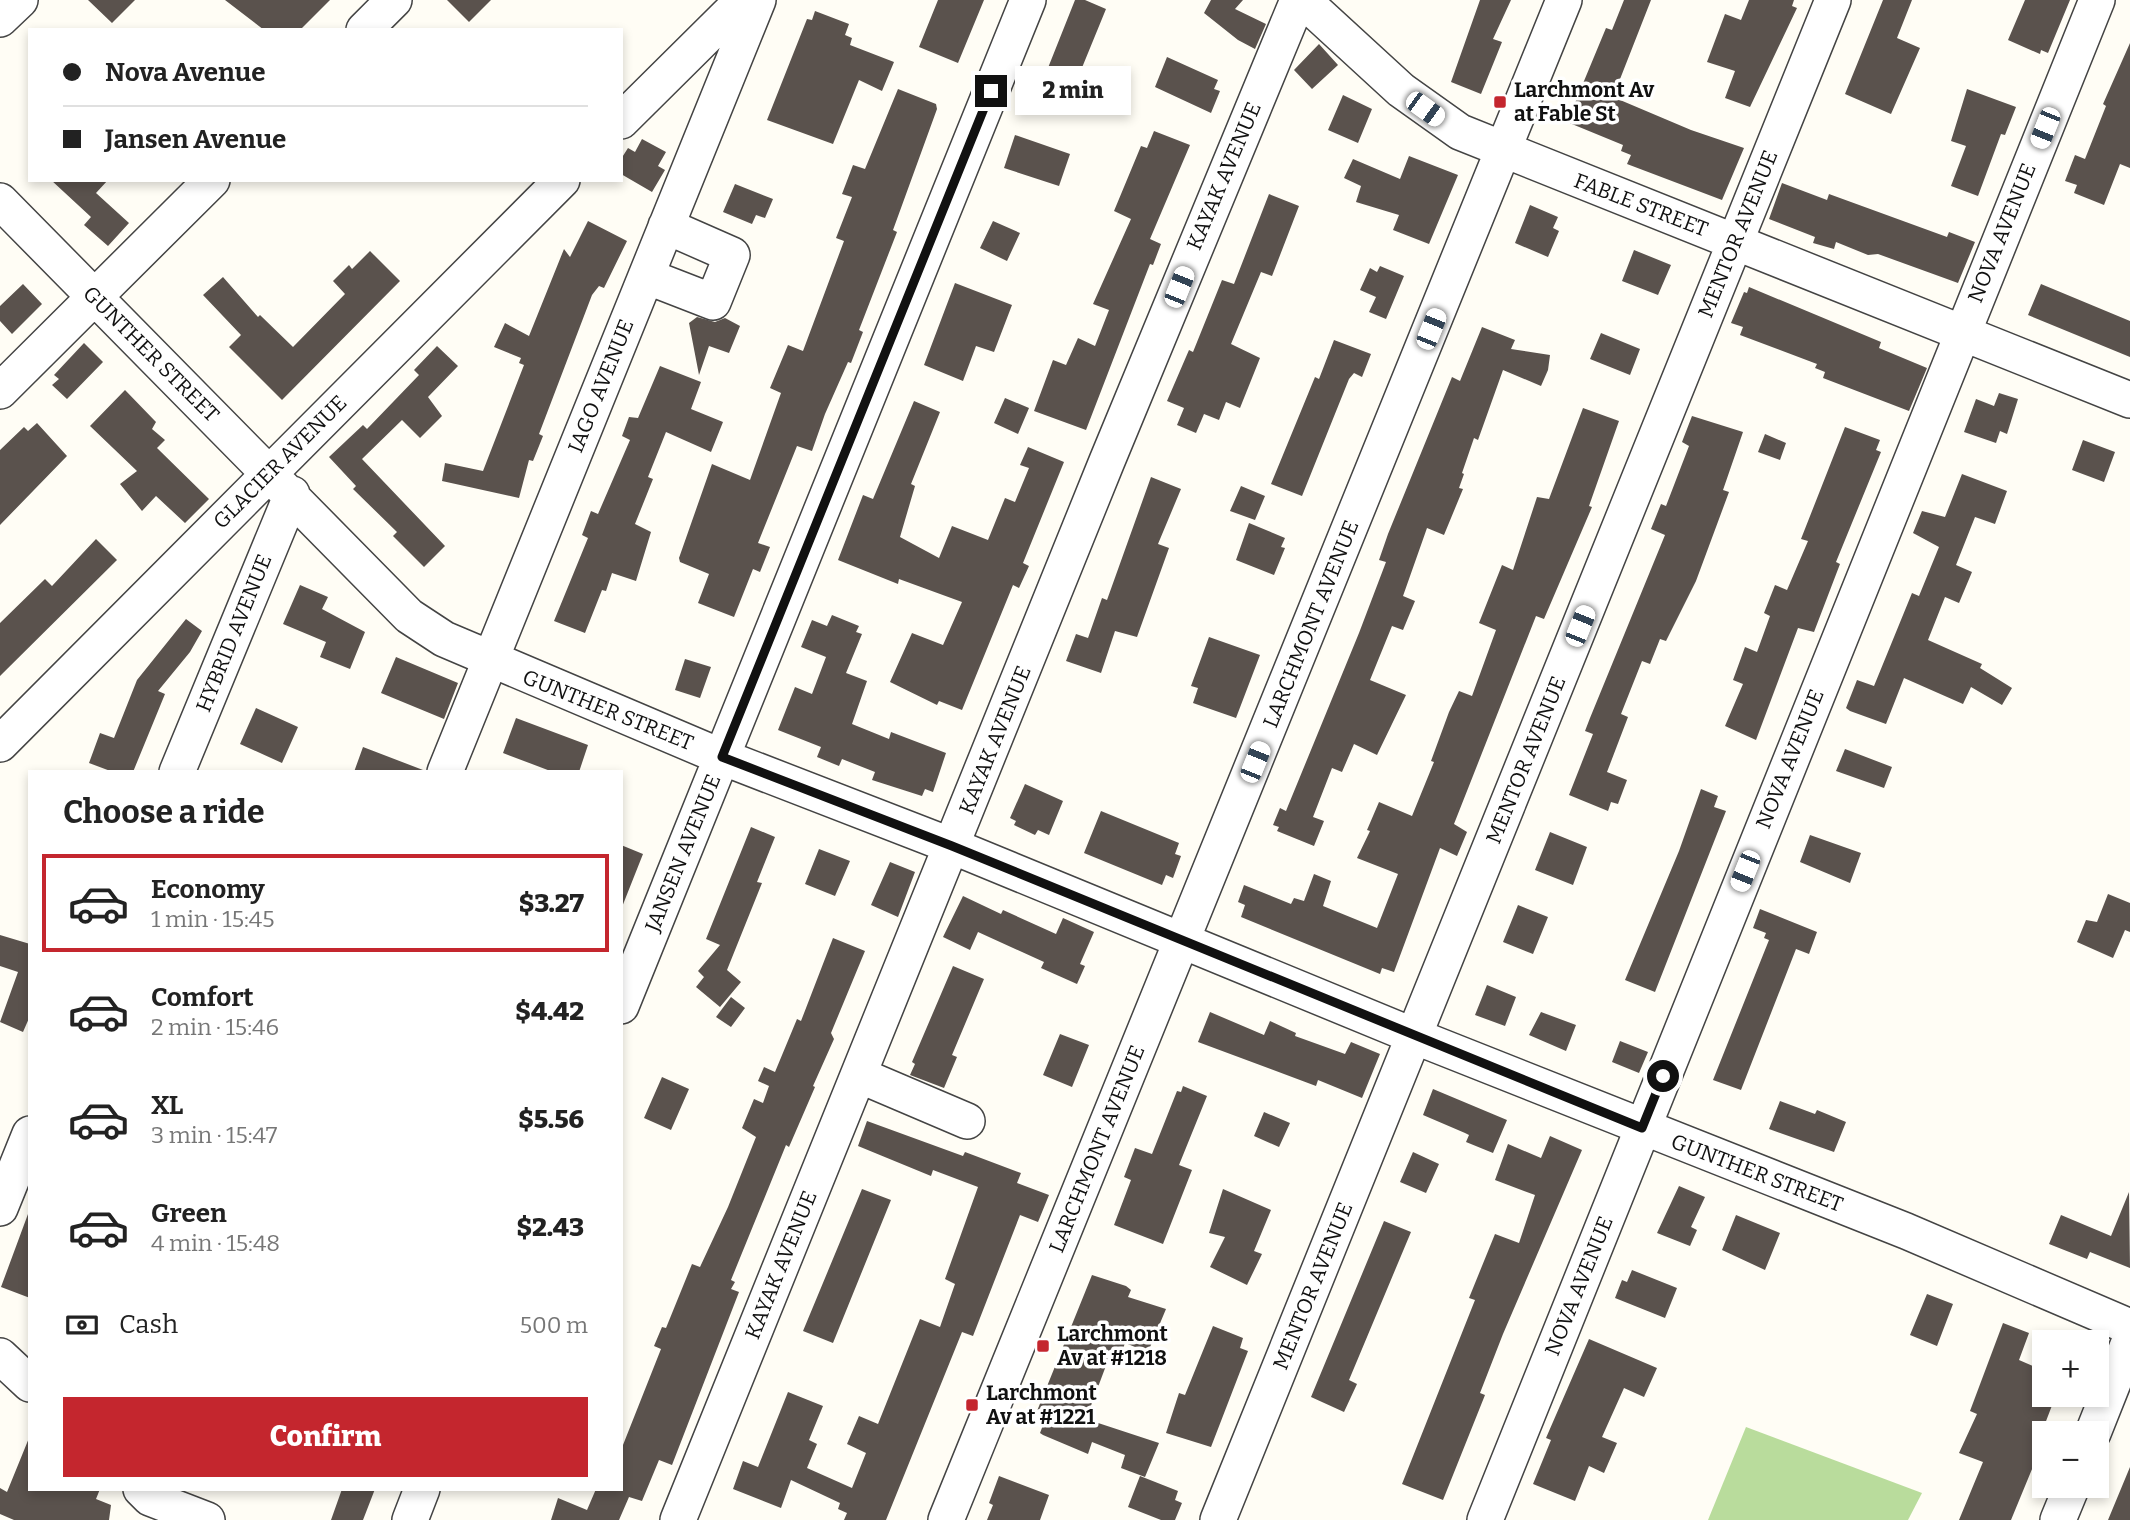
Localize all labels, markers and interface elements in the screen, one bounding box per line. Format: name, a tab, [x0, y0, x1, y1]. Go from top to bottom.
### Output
text: Nova Avenue	[105, 57, 266, 88]
callout: 2 min	[1016, 66, 1131, 116]
route end	[975, 75, 1007, 107]
text: 2 min	[1042, 76, 1104, 104]
place label: Larchmont Av at Fable St	[1514, 77, 1655, 127]
car	[1402, 88, 1449, 130]
marker: Larchmont Av at Fable St	[1492, 94, 1508, 110]
street label: KAYAK AVENUE	[1181, 98, 1267, 254]
car	[2028, 105, 2063, 151]
text: Jansen Avenue	[105, 124, 286, 155]
street label: MENTOR AVENUE	[1693, 146, 1783, 322]
street label: NOVA AVENUE	[1962, 159, 2042, 307]
street label: FABLE STREET	[1570, 168, 1712, 242]
car	[1162, 264, 1197, 310]
street label: GUNTHER STREET	[78, 281, 224, 427]
car	[1414, 306, 1449, 352]
street label: IAGO AVENUE	[562, 316, 640, 456]
street label: GLACIER AVENUE	[208, 390, 352, 534]
street label: LARCHMONT AVENUE	[1257, 516, 1365, 732]
street label: HYBRID AVENUE	[191, 550, 277, 716]
car	[1563, 603, 1598, 649]
street label: KAYAK AVENUE	[953, 662, 1037, 818]
street label: GUNTHER STREET	[519, 664, 697, 756]
street label: MENTOR AVENUE	[1481, 672, 1571, 848]
street label: NOVA AVENUE	[1750, 685, 1830, 833]
car	[1238, 739, 1273, 785]
street label: JANSEN AVENUE	[639, 770, 726, 936]
text: Choose a ride	[63, 793, 264, 831]
car	[1728, 848, 1763, 894]
icon: car	[67, 872, 130, 935]
text: Economy	[151, 874, 265, 905]
text: $3.27	[519, 888, 584, 919]
text: 1 min · 15:45	[151, 905, 275, 933]
icon: car	[67, 980, 130, 1043]
text: Comfort	[151, 982, 254, 1013]
text: $4.42	[515, 996, 584, 1027]
text: 2 min · 15:46	[151, 1013, 279, 1041]
street label: LARCHMONT AVENUE	[1043, 1041, 1151, 1257]
route start	[1647, 1060, 1679, 1092]
icon: car	[67, 1088, 130, 1151]
text: XL	[151, 1090, 183, 1121]
text: $5.56	[518, 1104, 584, 1135]
text: 3 min · 15:47	[151, 1121, 277, 1149]
street label: GUNTHER STREET	[1667, 1128, 1847, 1218]
street label: KAYAK AVENUE	[739, 1187, 823, 1343]
icon: car	[67, 1196, 130, 1259]
text: Green	[151, 1198, 227, 1229]
street label: MENTOR AVENUE	[1268, 1198, 1358, 1374]
text: $2.43	[516, 1212, 584, 1243]
street label: NOVA AVENUE	[1539, 1212, 1619, 1360]
text: 4 min · 15:48	[151, 1229, 280, 1257]
icon: cash	[63, 1306, 101, 1344]
text: Cash	[119, 1309, 178, 1340]
text: 500 m	[520, 1311, 588, 1339]
place label: Larchmont Av at #1218	[1057, 1321, 1169, 1371]
map controls	[2032, 1330, 2109, 1498]
button: +	[2032, 1330, 2109, 1407]
marker: Larchmont Av at #1218	[1035, 1338, 1051, 1354]
place label: Larchmont Av at #1221	[986, 1380, 1098, 1430]
button: Confirm	[63, 1397, 588, 1477]
marker: Larchmont Av at #1221	[964, 1397, 980, 1413]
button: −	[2032, 1421, 2109, 1498]

